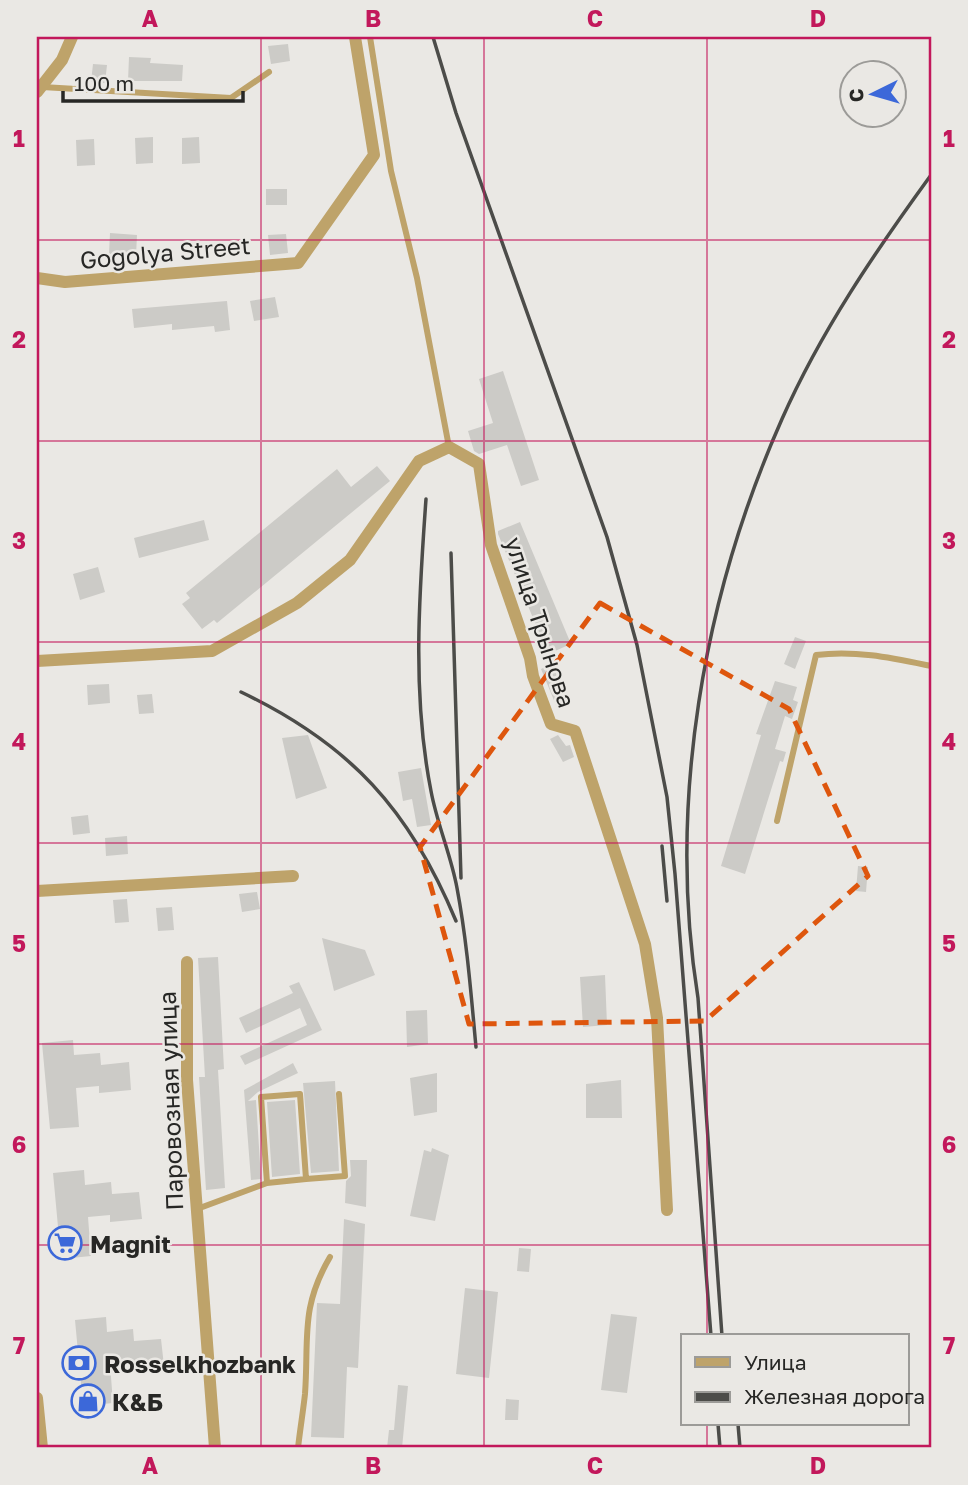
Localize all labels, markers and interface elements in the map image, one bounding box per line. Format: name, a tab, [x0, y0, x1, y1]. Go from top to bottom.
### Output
text: A	[142, 4, 159, 32]
text: B	[365, 4, 381, 32]
text: C	[587, 4, 603, 32]
text: D	[810, 4, 826, 32]
scale bar	[63, 60, 243, 104]
north arrow	[838, 60, 908, 130]
text: 100 m	[74, 70, 134, 96]
text: С	[844, 88, 868, 103]
text: 1	[13, 124, 25, 152]
text: 1	[943, 124, 955, 152]
street label: Gogolya Street	[79, 230, 251, 274]
text: 2	[12, 325, 26, 353]
text: 2	[942, 325, 956, 353]
text: 3	[12, 526, 26, 554]
text: 3	[942, 526, 956, 554]
street label: улица Трынова	[500, 533, 582, 711]
text: 4	[12, 727, 26, 755]
text: 4	[942, 727, 956, 755]
text: 5	[12, 929, 26, 957]
text: 5	[942, 929, 956, 957]
street label: Паровозная улица	[152, 991, 188, 1211]
text: 6	[12, 1130, 26, 1158]
text: 6	[942, 1130, 956, 1158]
supermarket icon: Magnit	[46, 1224, 84, 1262]
place label: Magnit	[90, 1229, 171, 1258]
text: 7	[13, 1331, 25, 1359]
text: 7	[943, 1331, 955, 1359]
legend	[681, 1334, 908, 1426]
bank icon: Rosselkhozbank	[60, 1344, 98, 1382]
place label: Rosselkhozbank	[104, 1349, 296, 1378]
text: Улица	[744, 1349, 807, 1375]
shop icon: К&Б	[69, 1382, 107, 1420]
text: Железная дорога	[744, 1383, 925, 1409]
place label: К&Б	[112, 1387, 163, 1416]
text: A	[142, 1451, 159, 1479]
text: B	[365, 1451, 381, 1479]
text: C	[587, 1451, 603, 1479]
text: D	[810, 1451, 826, 1479]

